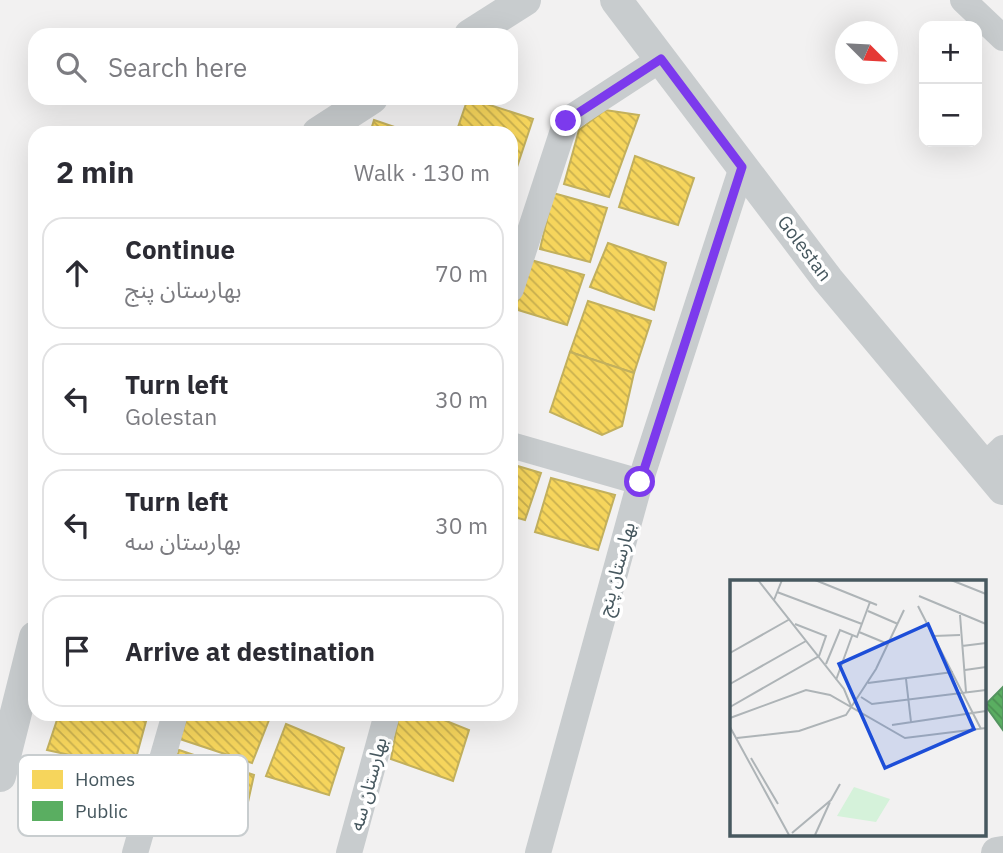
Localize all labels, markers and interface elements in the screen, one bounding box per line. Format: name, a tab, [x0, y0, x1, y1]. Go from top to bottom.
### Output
north arrow	[835, 21, 898, 84]
map controls	[919, 21, 982, 147]
button: +	[919, 21, 982, 84]
search box	[28, 28, 518, 105]
icon: search	[52, 48, 90, 86]
text: Search here	[108, 50, 247, 84]
button: −	[919, 84, 982, 147]
route end	[550, 105, 581, 136]
text: 2 min	[56, 152, 134, 191]
text: Walk · 130 m	[354, 157, 490, 187]
street label: Golestan	[772, 210, 838, 286]
text: Continue	[125, 232, 235, 266]
icon: ahead	[58, 254, 96, 292]
text: 70 m	[435, 258, 488, 288]
text: بهارستان پنج	[125, 274, 241, 304]
text: Turn left	[125, 367, 228, 401]
icon: left	[58, 380, 96, 418]
text: 30 m	[435, 384, 488, 414]
text: Golestan	[125, 401, 217, 431]
route start	[624, 466, 655, 497]
text: Turn left	[125, 484, 228, 518]
icon: left	[58, 506, 96, 544]
text: 30 m	[435, 510, 488, 540]
street label: بهارستان پنج	[592, 519, 643, 619]
text: بهارستان سه	[125, 526, 241, 556]
inset map	[730, 580, 986, 836]
icon: arrive	[58, 632, 96, 670]
text: Arrive at destination	[125, 634, 375, 668]
street label: بهارستان سه	[344, 735, 392, 833]
legend	[18, 755, 248, 836]
text: Homes	[75, 767, 135, 791]
text: Public	[75, 799, 128, 823]

